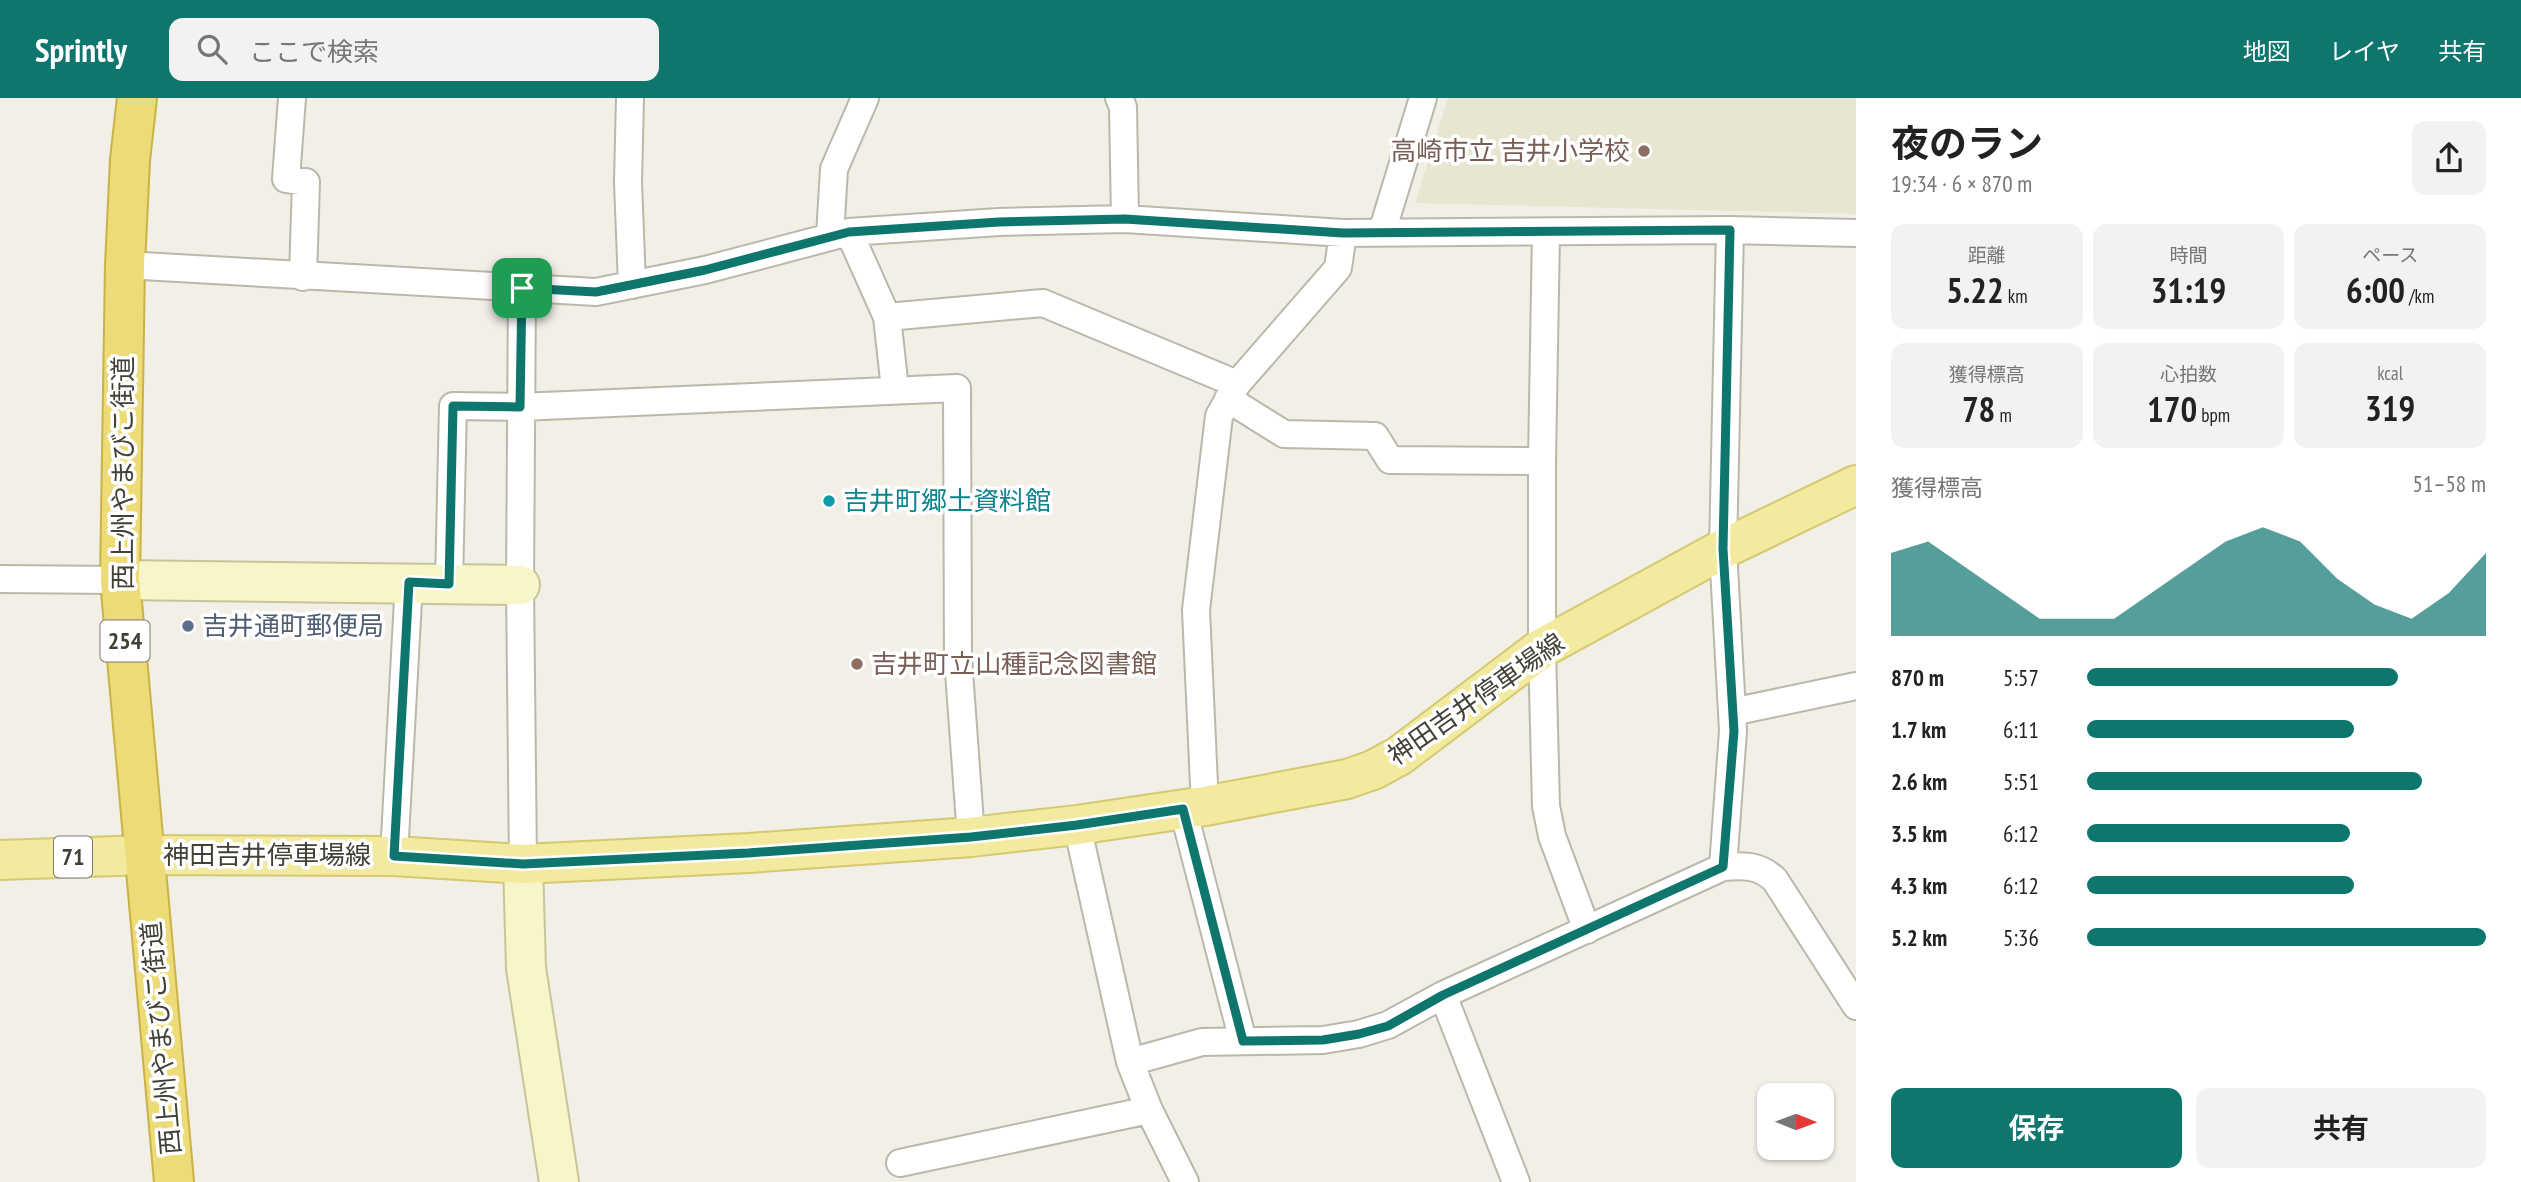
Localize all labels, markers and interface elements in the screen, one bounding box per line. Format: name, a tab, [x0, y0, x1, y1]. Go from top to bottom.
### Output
search box	[169, 18, 659, 81]
text: Sprintly	[35, 28, 127, 71]
icon: search	[193, 30, 231, 68]
text: ここで検索	[249, 35, 379, 68]
text: 地図	[2243, 36, 2291, 67]
text: レイヤ	[2329, 36, 2400, 67]
text: 共有	[2438, 36, 2486, 67]
text: 夜のラン	[1891, 118, 2043, 167]
button: share	[2412, 121, 2486, 195]
place label: 高崎市立 吉井小学校	[1390, 134, 1630, 167]
marker: 高崎市立 吉井小学校	[1636, 143, 1652, 159]
text: 19:34 · 6 × 870 m	[1891, 169, 2032, 198]
text: 距離	[1968, 243, 2006, 267]
text: 時間	[2169, 243, 2208, 267]
text: ペース	[2362, 243, 2418, 267]
pin	[492, 258, 552, 318]
text: 5.22	[1946, 267, 2004, 313]
text: 31:19	[2151, 267, 2226, 313]
text: 6:00	[2346, 267, 2405, 313]
icon: arrive	[503, 269, 541, 307]
text: km	[2004, 284, 2028, 308]
text: /km	[2405, 284, 2434, 308]
street label: 西上州やまびこ街道	[106, 356, 139, 590]
text: kcal	[2377, 361, 2403, 385]
text: 獲得標高	[1949, 362, 2025, 386]
text: 心拍数	[2160, 362, 2217, 386]
text: 319	[2365, 385, 2415, 431]
text: 78	[1962, 386, 1995, 432]
text: 170	[2147, 386, 2197, 432]
text: m	[1995, 403, 2012, 427]
text: bpm	[2197, 403, 2230, 427]
text: 51–58 m	[2413, 469, 2486, 498]
text: 獲得標高	[1891, 473, 1983, 502]
place label: 吉井町郷土資料館	[843, 484, 1051, 517]
marker: 吉井町郷土資料館	[821, 493, 837, 509]
place label: 吉井通町郵便局	[202, 609, 384, 642]
marker: 吉井通町郵便局	[180, 618, 196, 634]
road number: 254	[100, 620, 150, 662]
street label: 神田吉井停車場線	[1381, 625, 1570, 772]
place label: 吉井町立山種記念図書館	[871, 647, 1157, 680]
marker: 吉井町立山種記念図書館	[849, 656, 865, 672]
text: 870 m	[1891, 663, 1944, 692]
text: 5:57	[2003, 663, 2039, 692]
text: 1.7 km	[1891, 715, 1946, 744]
text: 6:11	[2003, 715, 2039, 744]
text: 2.6 km	[1891, 767, 1947, 796]
text: 5:51	[2003, 767, 2039, 796]
text: 3.5 km	[1891, 819, 1947, 848]
text: 6:12	[2003, 819, 2039, 848]
road number: 71	[54, 836, 92, 878]
street label: 神田吉井停車場線	[163, 838, 371, 871]
text: 4.3 km	[1891, 871, 1947, 900]
text: 6:12	[2003, 871, 2039, 900]
street label: 西上州やまびこ街道	[134, 920, 187, 1156]
text: 5.2 km	[1891, 923, 1947, 952]
text: 5:36	[2003, 923, 2039, 952]
north arrow	[1757, 1083, 1834, 1160]
map controls	[1757, 1083, 1834, 1160]
button: 保存	[1891, 1088, 2182, 1168]
button: 共有	[2196, 1088, 2486, 1168]

